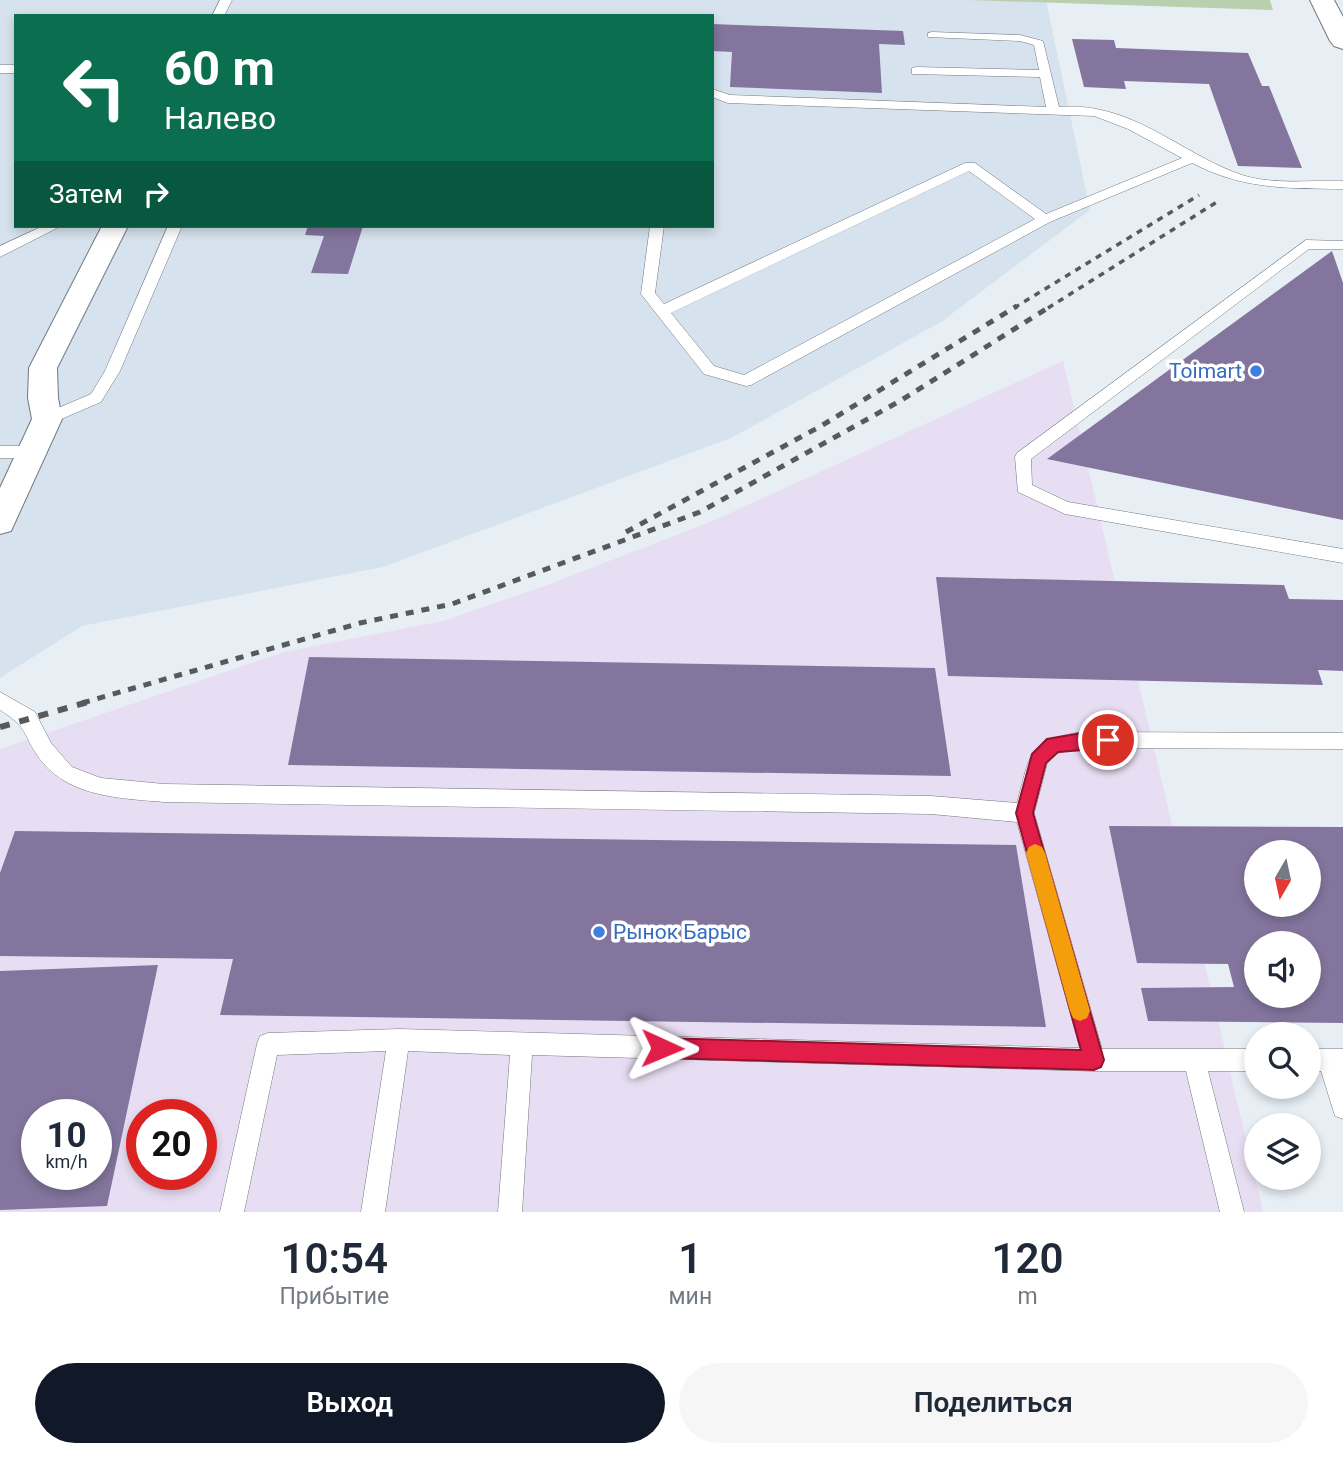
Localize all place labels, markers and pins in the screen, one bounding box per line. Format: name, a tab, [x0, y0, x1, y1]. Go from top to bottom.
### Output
place label: Toimart	[1169, 359, 1242, 383]
marker: Toimart	[1248, 363, 1264, 379]
pin	[1078, 710, 1138, 770]
place label: Рынок Барыс	[613, 920, 747, 944]
marker: Рынок Барыс	[591, 924, 607, 940]

